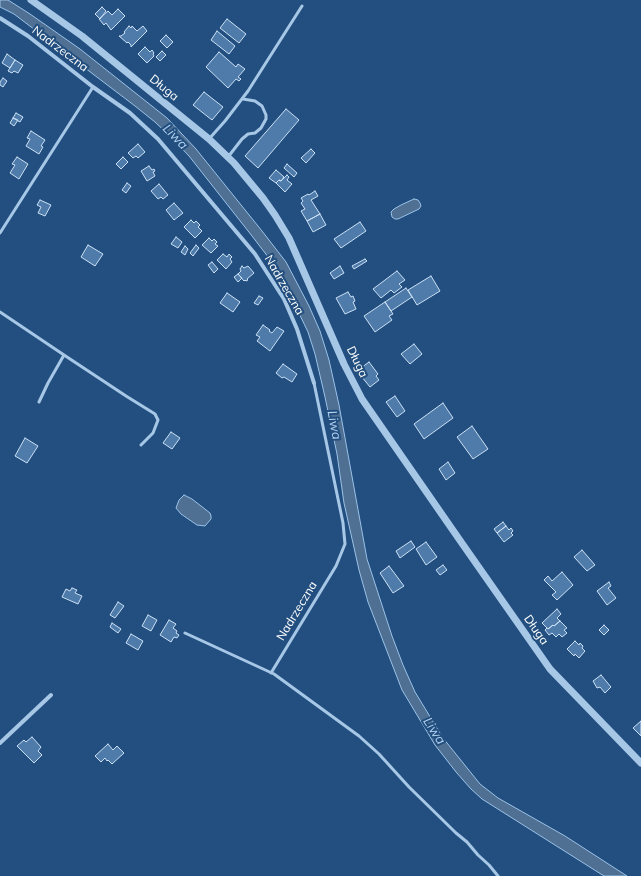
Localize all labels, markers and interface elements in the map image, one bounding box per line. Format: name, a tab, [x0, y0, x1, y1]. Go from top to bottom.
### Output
street label: Nadrzeczna	[29, 23, 91, 75]
street label: Długa	[147, 72, 181, 104]
water label: Liwa	[159, 121, 191, 153]
street label: Nadrzeczna	[261, 252, 307, 318]
street label: Długa	[343, 344, 371, 380]
water label: Liwa	[324, 409, 344, 441]
street label: Nadrzeczna	[274, 579, 320, 643]
street label: Długa	[521, 612, 551, 648]
water label: Liwa	[420, 715, 448, 747]

